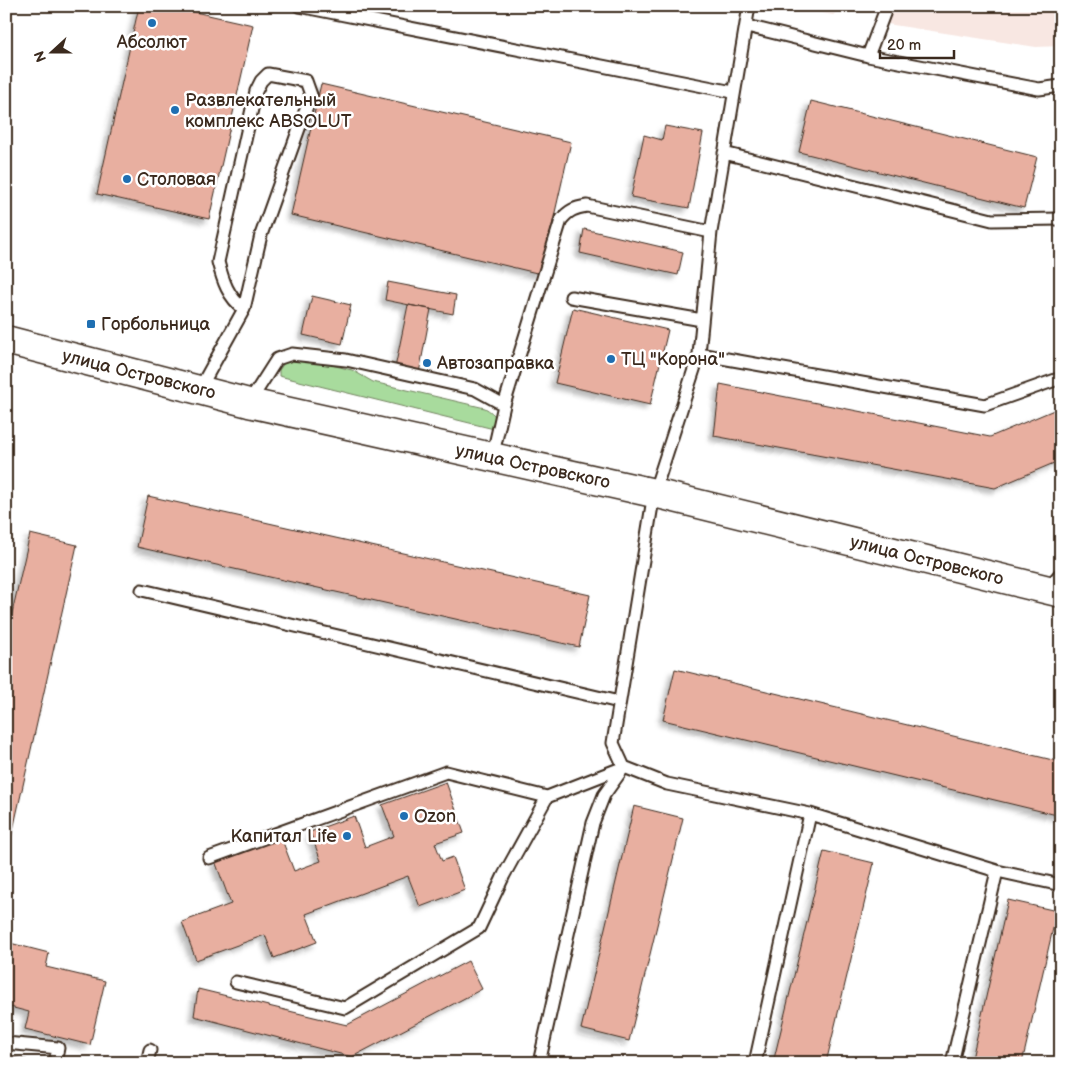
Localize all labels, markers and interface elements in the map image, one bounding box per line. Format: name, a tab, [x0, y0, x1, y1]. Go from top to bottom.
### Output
marker: Абсолют	[146, 17, 158, 29]
north arrow	[28, 28, 78, 78]
scale bar	[880, 28, 953, 60]
place label: Абсолют	[116, 32, 188, 53]
text: 20 m	[887, 36, 921, 55]
text: N	[31, 49, 50, 64]
place label: Развлекательный комплекс ABSOLUT	[185, 90, 352, 132]
marker: Развлекательный комплекс ABSOLUT	[169, 104, 181, 116]
place label: Столовая	[137, 169, 216, 190]
marker: Столовая	[121, 173, 133, 185]
place label: Горбольница	[101, 314, 211, 335]
marker: Горбольница	[85, 318, 97, 330]
street label: улица Островского	[60, 345, 218, 404]
place label: ТЦ "Корона"	[621, 349, 725, 370]
place label: Автозаправка	[436, 353, 555, 374]
marker: ТЦ "Корона"	[605, 353, 617, 365]
marker: Автозаправка	[421, 357, 433, 369]
street label: улица Островского	[454, 440, 612, 493]
street label: улица Островского	[848, 531, 1006, 590]
place label: Ozon	[414, 806, 456, 827]
marker: Ozon	[398, 810, 410, 822]
place label: Капитал Life	[230, 826, 337, 847]
marker: Капитал Life	[341, 830, 353, 842]

